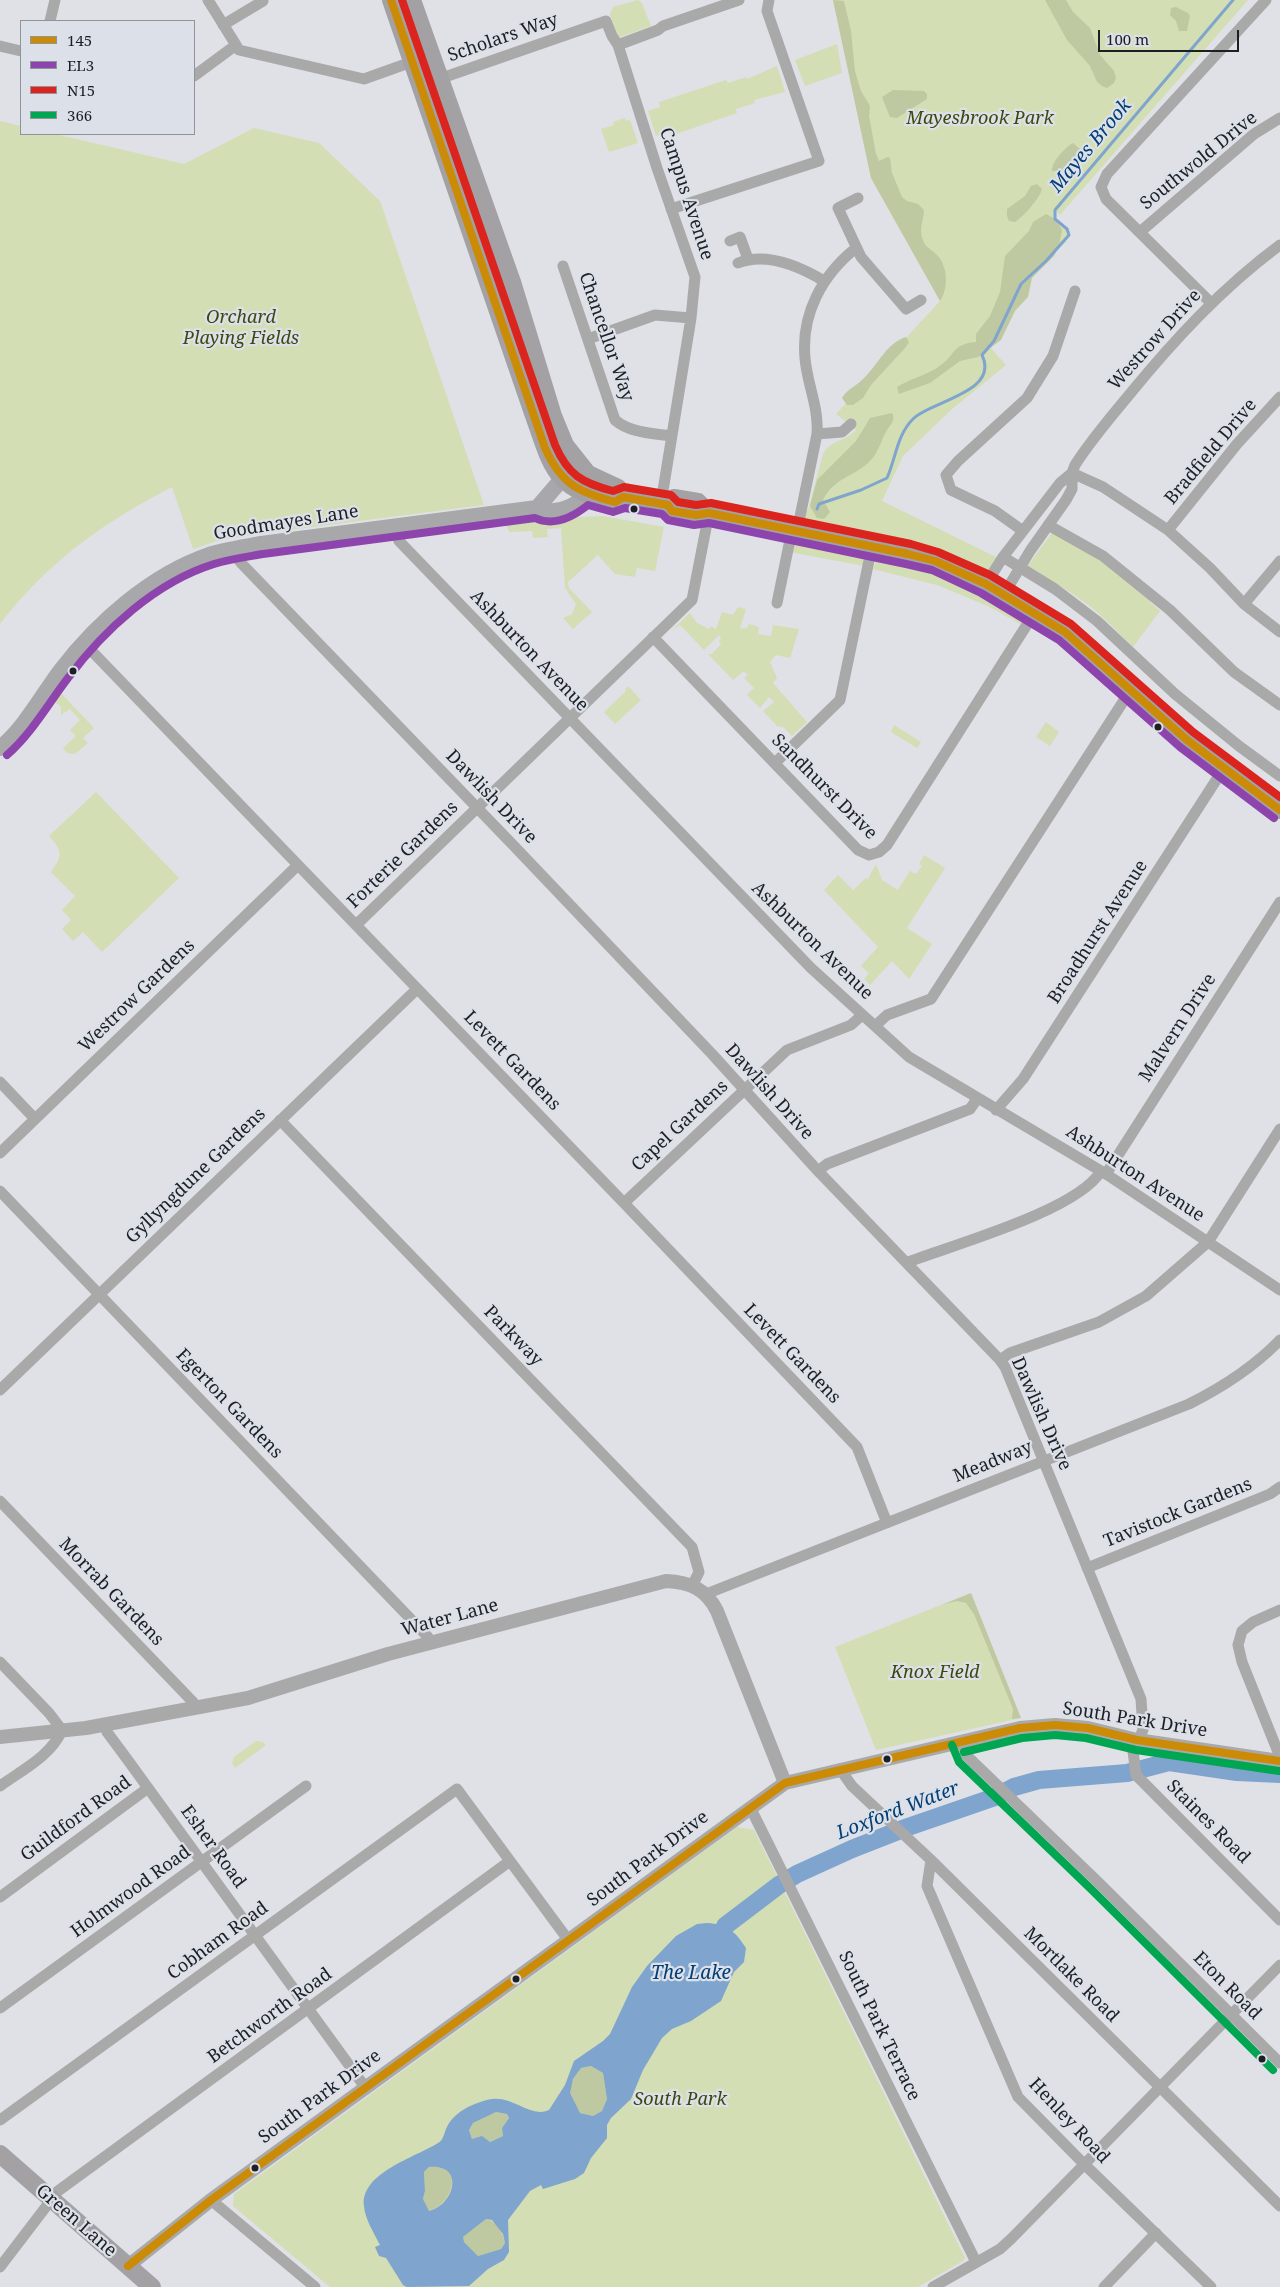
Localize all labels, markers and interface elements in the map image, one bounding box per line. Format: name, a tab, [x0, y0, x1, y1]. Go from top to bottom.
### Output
street label: Scholars Way	[445, 9, 561, 67]
legend	[20, 20, 195, 135]
scale bar	[1100, 20, 1241, 52]
text: 100 m	[1106, 29, 1149, 49]
text: 145	[67, 30, 92, 50]
text: EL3	[67, 55, 94, 75]
text: N15	[67, 80, 95, 100]
water label: Mayes Brook	[1045, 95, 1137, 197]
text: 366	[67, 105, 92, 125]
street label: Southwold Drive	[1136, 107, 1262, 215]
park label: Mayesbrook Park	[906, 108, 1054, 130]
street label: Campus Avenue	[654, 125, 718, 263]
street label: Chancellor Way	[574, 270, 638, 404]
street label: Westrow Drive	[1104, 285, 1206, 395]
park label: Orchard Playing Fields	[183, 307, 299, 350]
street label: Bradfield Drive	[1161, 395, 1261, 509]
street label: Goodmayes Lane	[212, 501, 360, 545]
unlabelled marker	[629, 504, 639, 514]
street label: Ashburton Avenue	[465, 586, 593, 716]
unlabelled marker	[68, 666, 78, 676]
unlabelled marker	[1153, 722, 1163, 732]
street label: Sandhurst Drive	[767, 730, 881, 844]
street label: Dawlish Drive	[441, 746, 541, 848]
street label: Forterie Gardens	[343, 797, 463, 913]
street label: Broadhurst Avenue	[1044, 856, 1152, 1008]
street label: Ashburton Avenue	[747, 877, 877, 1005]
street label: Westrow Gardens	[75, 935, 199, 1057]
street label: Malvern Drive	[1135, 970, 1221, 1086]
street label: Levett Gardens	[459, 1007, 565, 1115]
street label: Dawlish Drive	[720, 1040, 818, 1144]
street label: Capel Gardens	[627, 1076, 733, 1176]
street label: Gyllyngdune Gardens	[122, 1104, 270, 1248]
street label: Ashburton Avenue	[1062, 1121, 1208, 1227]
street label: Levett Gardens	[739, 1300, 845, 1408]
street label: Parkway	[479, 1301, 547, 1371]
street label: Egerton Gardens	[171, 1345, 287, 1463]
street label: Dawlish Drive	[1006, 1354, 1076, 1474]
street label: Meadway	[950, 1436, 1036, 1488]
street label: Tavistock Gardens	[1101, 1473, 1255, 1553]
street label: Morrab Gardens	[54, 1534, 168, 1650]
street label: Water Lane	[399, 1595, 501, 1641]
park label: Knox Field	[890, 1662, 980, 1684]
street label: South Park Drive	[1061, 1698, 1209, 1742]
unlabelled marker	[882, 1754, 892, 1764]
street label: Guildford Road	[17, 1772, 135, 1866]
street label: Staines Road	[1162, 1776, 1254, 1868]
water label: Loxford Water	[833, 1777, 963, 1845]
street label: Esher Road	[176, 1801, 250, 1893]
street label: South Park Drive	[583, 1806, 713, 1912]
street label: Holmwood Road	[67, 1841, 195, 1943]
street label: Cobham Road	[163, 1897, 273, 1985]
street label: Mortlake Road	[1019, 1923, 1123, 2027]
street label: Eton Road	[1188, 1947, 1266, 2025]
street label: South Park Terrace	[833, 1948, 925, 2104]
water label: The Lake	[651, 1963, 731, 1985]
street label: Betchworth Road	[204, 1964, 336, 2068]
unlabelled marker	[511, 1974, 521, 1984]
street label: South Park Drive	[255, 2045, 385, 2149]
unlabelled marker	[1257, 2054, 1267, 2064]
street label: Henley Road	[1024, 2074, 1114, 2168]
park label: South Park	[633, 2089, 727, 2111]
unlabelled marker	[250, 2163, 260, 2173]
street label: Green Lane	[31, 2180, 121, 2262]

